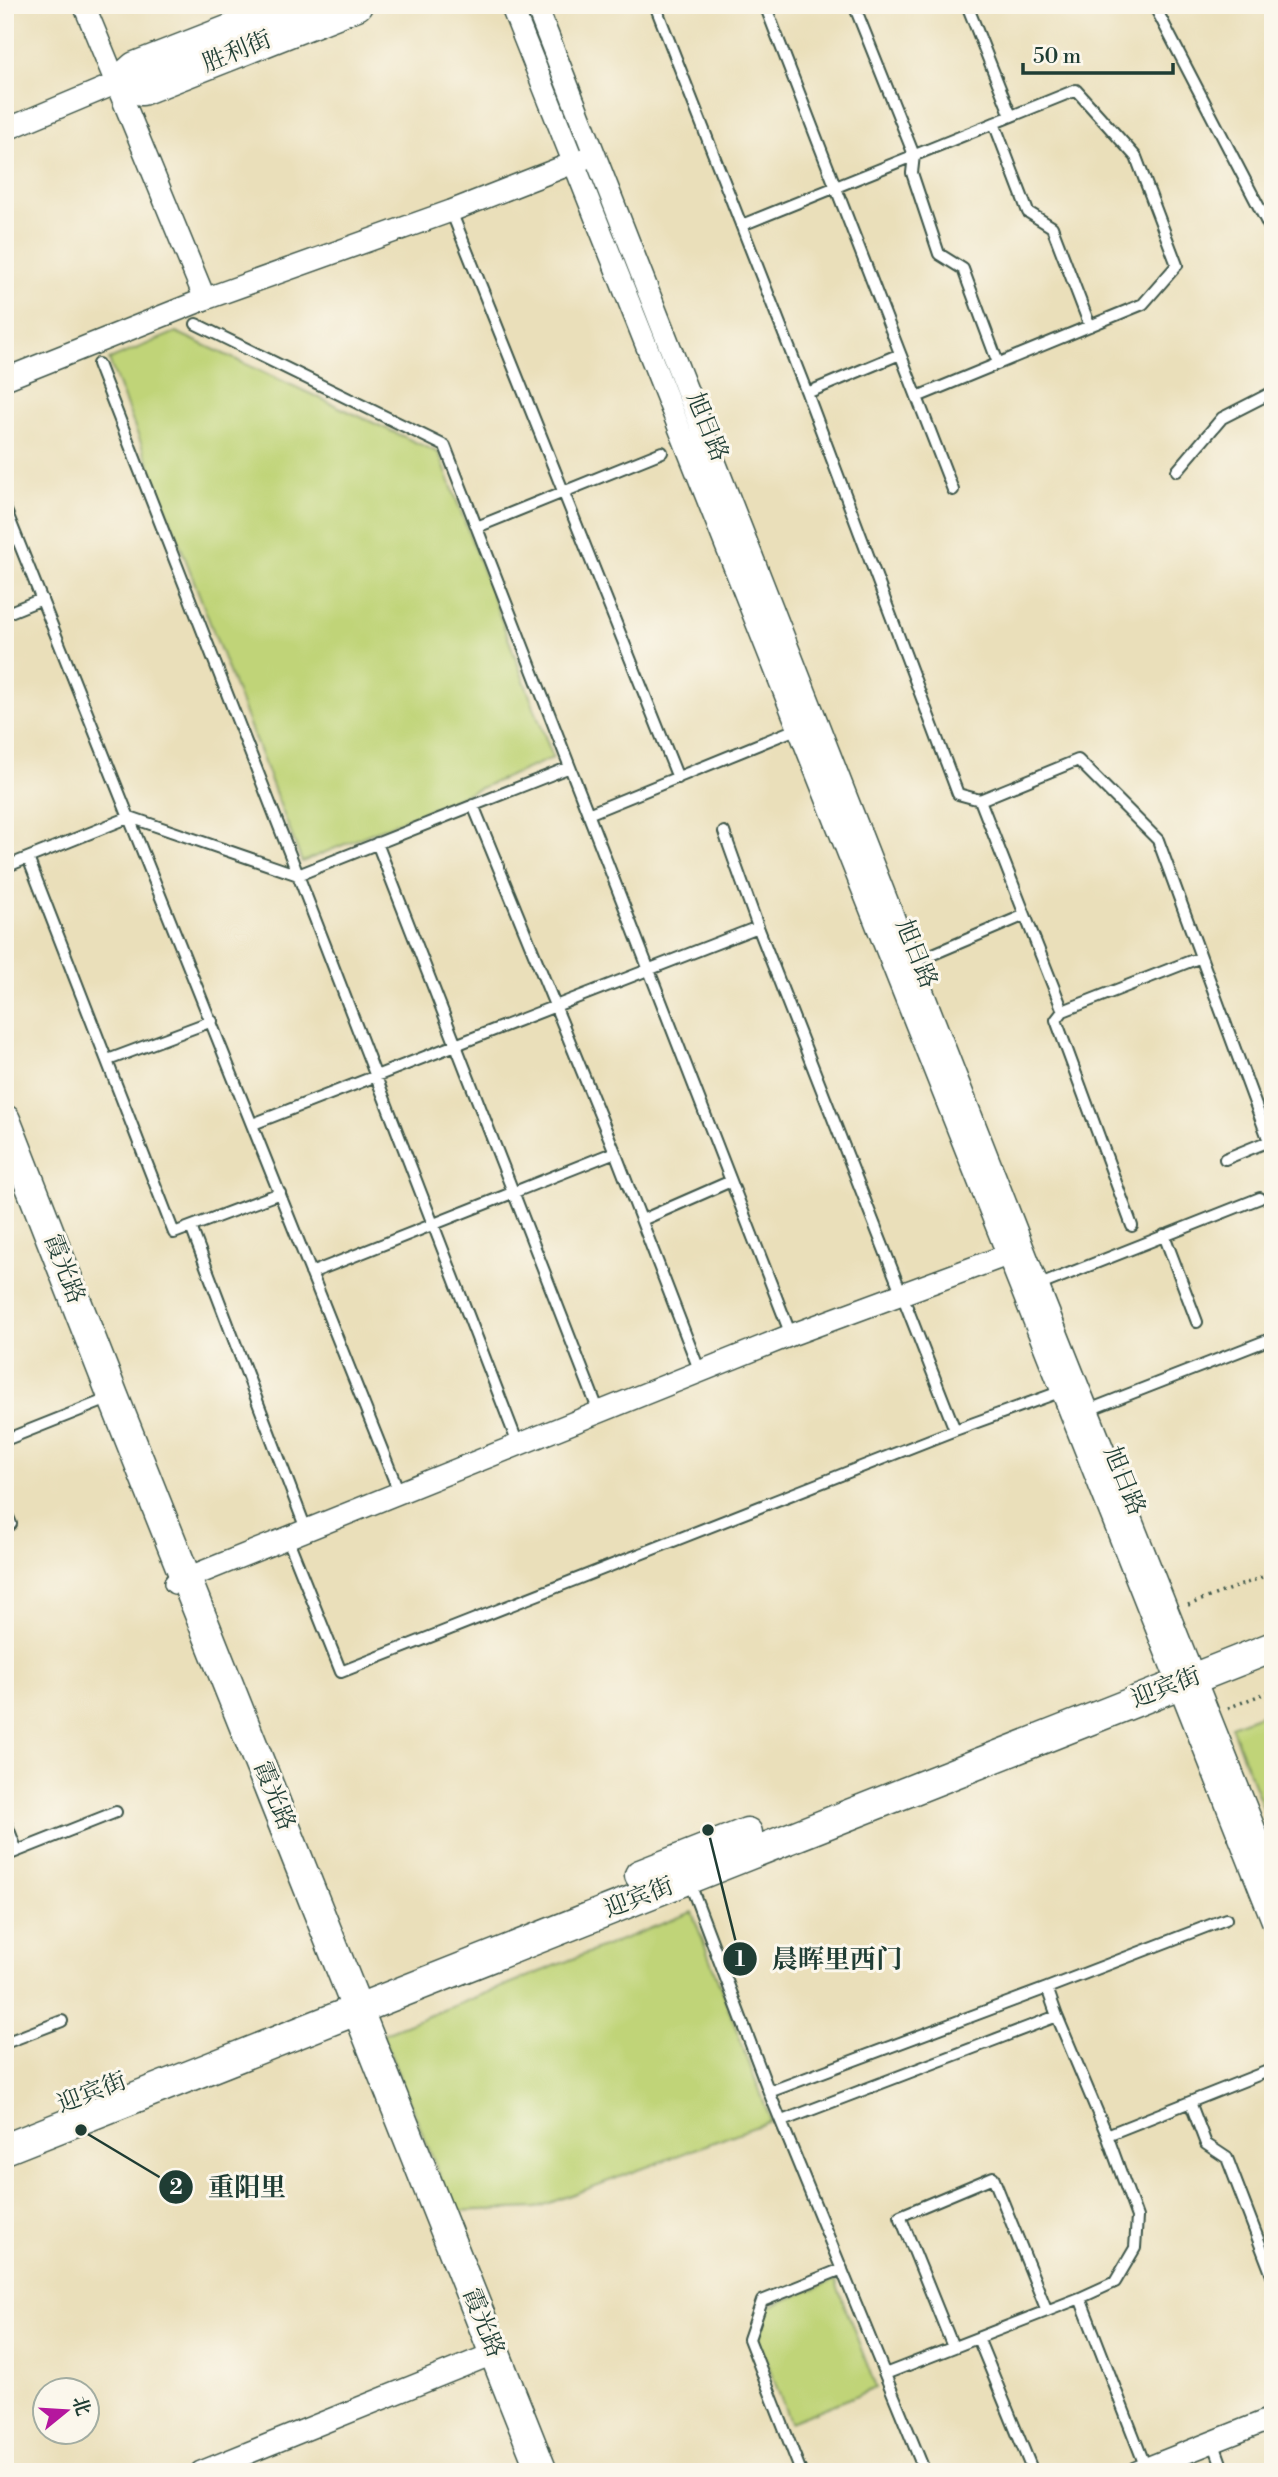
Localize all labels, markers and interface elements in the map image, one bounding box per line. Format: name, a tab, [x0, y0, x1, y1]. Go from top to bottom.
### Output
street label: 胜利街	[198, 25, 276, 79]
scale bar	[1023, 32, 1173, 76]
text: 50 m	[1033, 44, 1081, 70]
street label: 旭日路	[680, 388, 734, 466]
street label: 旭日路	[889, 915, 943, 993]
street label: 霞光路	[37, 1230, 91, 1308]
street label: 旭日路	[1097, 1442, 1151, 1520]
street label: 迎宾街	[1127, 1661, 1205, 1715]
street label: 霞光路	[247, 1757, 301, 1835]
street label: 迎宾街	[600, 1871, 678, 1925]
callout: 晨晖里西门	[723, 1936, 916, 1983]
text: 晨晖里西门	[772, 1944, 902, 1976]
text: 1	[735, 1947, 745, 1973]
street label: 迎宾街	[53, 2066, 131, 2120]
callout: 重阳里	[159, 2163, 300, 2210]
text: 重阳里	[208, 2172, 286, 2204]
text: 2	[169, 2175, 183, 2201]
street label: 霞光路	[456, 2284, 510, 2362]
north arrow	[32, 2376, 102, 2446]
text: 北	[67, 2393, 96, 2419]

